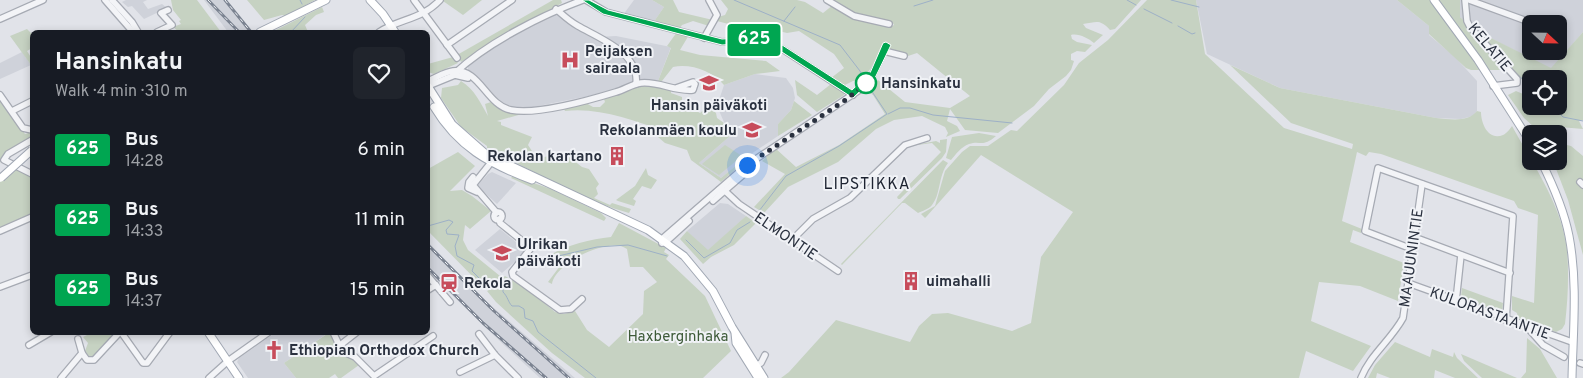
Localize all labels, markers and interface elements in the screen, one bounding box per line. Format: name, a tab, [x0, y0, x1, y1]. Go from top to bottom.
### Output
north arrow	[1522, 15, 1568, 60]
map controls	[1522, 15, 1567, 170]
street label: KELATIE	[1463, 20, 1515, 76]
line badge: 625	[725, 24, 783, 56]
text: 625	[737, 28, 771, 51]
place label: Peijaksen sairaala	[585, 43, 653, 79]
button: heart	[353, 47, 405, 99]
text: Hansinkatu	[55, 48, 183, 78]
hospital icon: Peijaksen sairaala	[559, 49, 581, 71]
button: locate	[1522, 70, 1567, 115]
school or university icon: Hansin päiväkoti	[698, 72, 720, 94]
marker: Hansinkatu	[855, 72, 877, 94]
place label: Hansinkatu	[881, 75, 961, 94]
text: Walk · 4 min · 310 m	[55, 82, 188, 102]
place label: Hansin päiväkoti	[651, 97, 767, 116]
school or university icon: Rekolanmäen koulu	[741, 119, 763, 141]
place label: Rekolanmäen koulu	[599, 122, 737, 141]
button: layers	[1522, 125, 1567, 170]
text: Bus	[125, 128, 159, 152]
text: 625	[66, 138, 99, 161]
text: 6 min	[358, 138, 405, 162]
building icon: Rekolan kartano	[606, 145, 628, 167]
place label: Rekolan kartano	[487, 148, 602, 167]
text: 14:28	[125, 152, 164, 172]
your location	[735, 153, 760, 178]
district label: LIPSTIKKA	[823, 175, 911, 195]
text: Bus	[125, 198, 159, 222]
text: 625	[66, 208, 99, 231]
text: 11 min	[355, 208, 405, 232]
street label: MAAUUNINTIE	[1396, 208, 1429, 309]
street label: ELMONTIE	[750, 209, 821, 265]
text: 14:33	[125, 222, 163, 242]
place label: Ulrikan päiväkoti	[517, 236, 581, 272]
school or university icon: Ulrikan päiväkoti	[491, 242, 513, 264]
text: Bus	[125, 268, 159, 292]
building icon: uimahalli	[900, 270, 922, 292]
station icon: Rekola	[438, 272, 460, 294]
place label: uimahalli	[926, 273, 991, 292]
place label: Rekola	[464, 275, 511, 294]
text: 625	[66, 278, 99, 301]
text: 15 min	[350, 278, 405, 302]
street label: KULORASTAANTIE	[1427, 284, 1552, 345]
text: 14:37	[125, 292, 162, 312]
park label: Haxberginhaka	[628, 328, 728, 347]
church icon: Ethiopian Orthodox Church	[263, 339, 285, 361]
place label: Ethiopian Orthodox Church	[289, 342, 479, 361]

